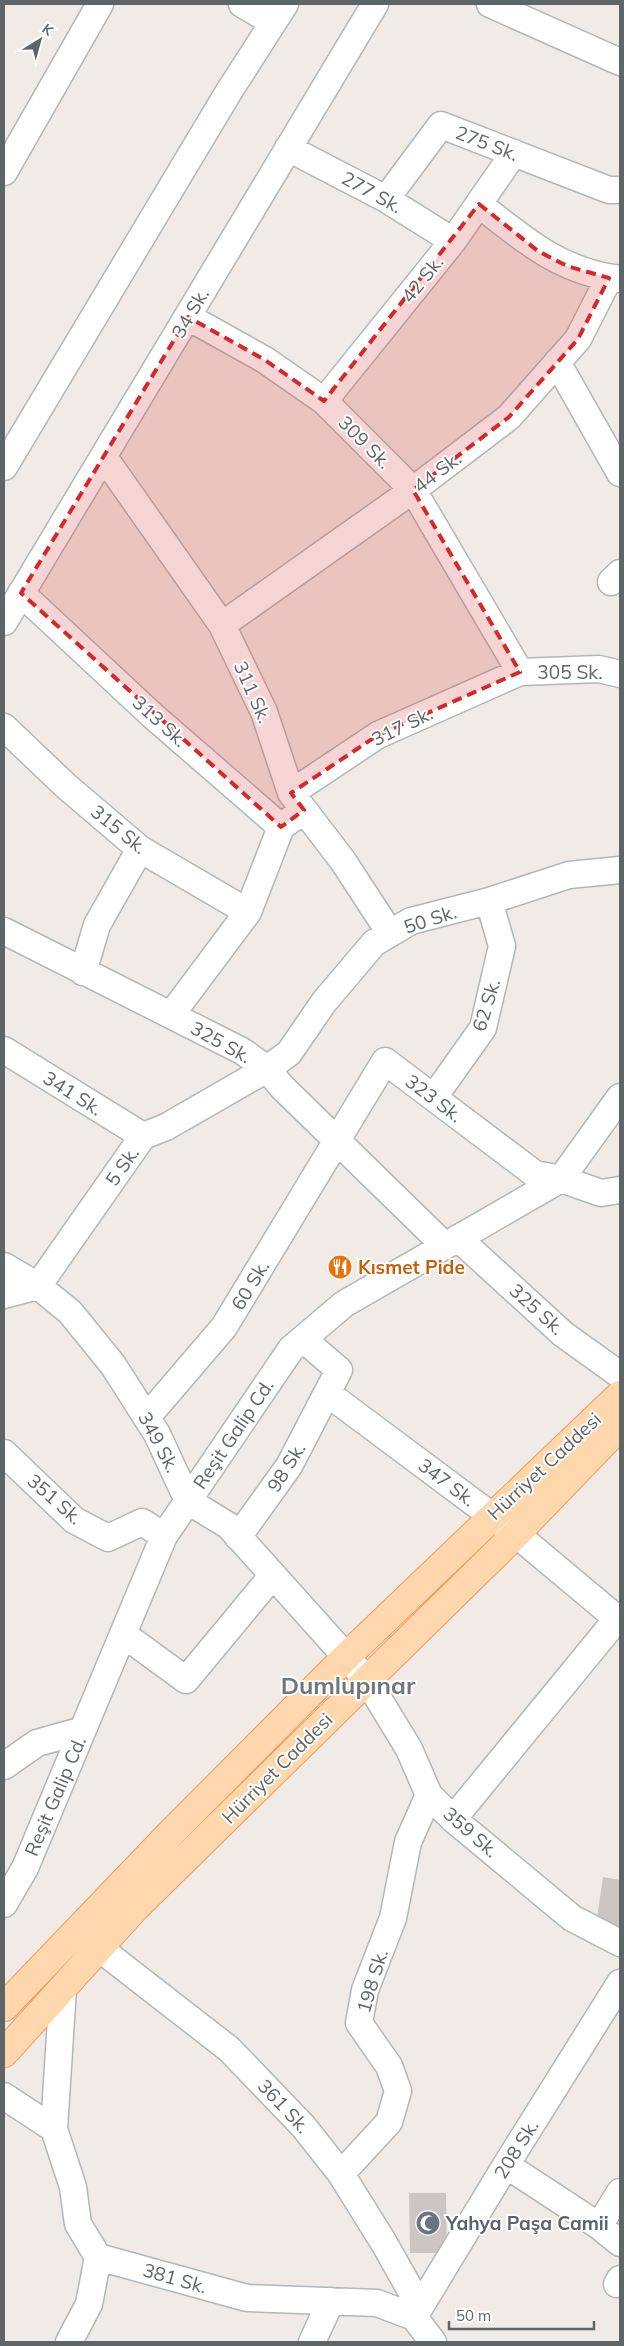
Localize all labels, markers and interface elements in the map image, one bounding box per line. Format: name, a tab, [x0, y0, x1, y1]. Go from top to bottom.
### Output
north arrow	[15, 15, 65, 65]
text: K	[39, 20, 58, 40]
street label: 275 Sk.	[452, 120, 522, 166]
street label: 277 Sk.	[338, 166, 406, 218]
street label: 42 Sk.	[396, 250, 448, 308]
street label: 34 Sk.	[166, 284, 214, 342]
street label: 309 Sk.	[333, 410, 397, 474]
street label: 44 Sk.	[408, 446, 466, 498]
street label: 311 Sk.	[229, 657, 277, 727]
street label: 305 Sk.	[537, 660, 603, 684]
street label: 313 Sk.	[128, 690, 192, 752]
street label: 317 Sk.	[367, 701, 437, 751]
street label: 315 Sk.	[86, 799, 152, 859]
street label: 50 Sk.	[401, 899, 459, 939]
street label: 62 Sk.	[467, 976, 505, 1034]
street label: 325 Sk.	[187, 1016, 255, 1068]
street label: 341 Sk.	[39, 1066, 107, 1120]
street label: 323 Sk.	[401, 1069, 467, 1127]
street label: 5 Sk.	[100, 1142, 144, 1190]
restaurant icon: Kısmet Pide	[327, 1254, 353, 1280]
place label: Kısmet Pide	[358, 1255, 465, 1279]
street label: 60 Sk.	[226, 1256, 274, 1314]
street label: 325 Sk.	[505, 1278, 569, 1340]
street label: Reşit Galip Cd.	[187, 1374, 279, 1494]
street label: Hürriyet Caddesi	[482, 1407, 606, 1525]
street label: 349 Sk.	[133, 1408, 185, 1476]
street label: 98 Sk.	[262, 1438, 310, 1496]
street label: 347 Sk.	[414, 1453, 480, 1511]
street label: 351 Sk.	[22, 1469, 88, 1529]
district label: Dumlupınar	[281, 1670, 416, 1700]
street label: Hürriyet Caddesi	[217, 1708, 337, 1828]
street label: Reşit Galip Cd.	[19, 1733, 91, 1859]
street label: 359 Sk.	[438, 1802, 504, 1862]
street label: 198 Sk.	[351, 1946, 393, 2016]
street label: 361 Sk.	[253, 2074, 315, 2138]
street label: 208 Sk.	[489, 2115, 543, 2183]
mosque icon: Yahya Paşa Camii	[415, 2210, 441, 2236]
place label: Yahya Paşa Camii	[445, 2211, 609, 2235]
street label: 381 Sk.	[140, 2257, 210, 2299]
scale bar	[449, 2298, 594, 2330]
text: 50 m	[456, 2306, 491, 2325]

